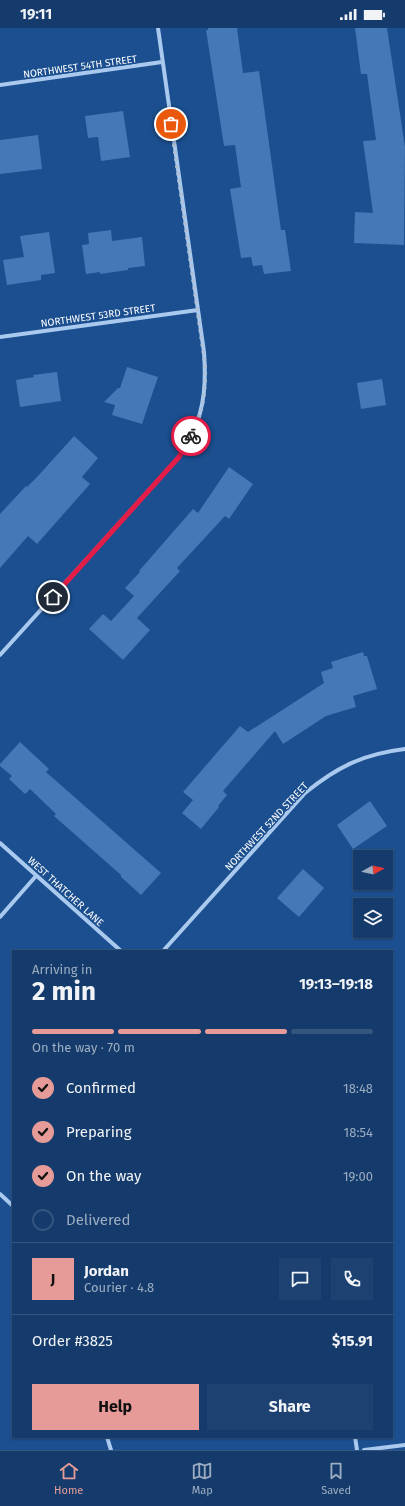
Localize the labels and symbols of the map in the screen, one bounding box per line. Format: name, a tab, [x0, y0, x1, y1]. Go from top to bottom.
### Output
street label: NORTHWEST 54TH STREET	[22, 53, 139, 81]
pin	[154, 107, 188, 141]
street label: NORTHWEST 53RD STREET	[40, 302, 157, 330]
courier	[171, 416, 211, 456]
pin	[36, 580, 70, 614]
street label: NORTHWEST 52ND STREET	[223, 779, 311, 873]
north arrow	[353, 850, 393, 890]
street label: WEST THATCHER LANE	[25, 855, 106, 929]

